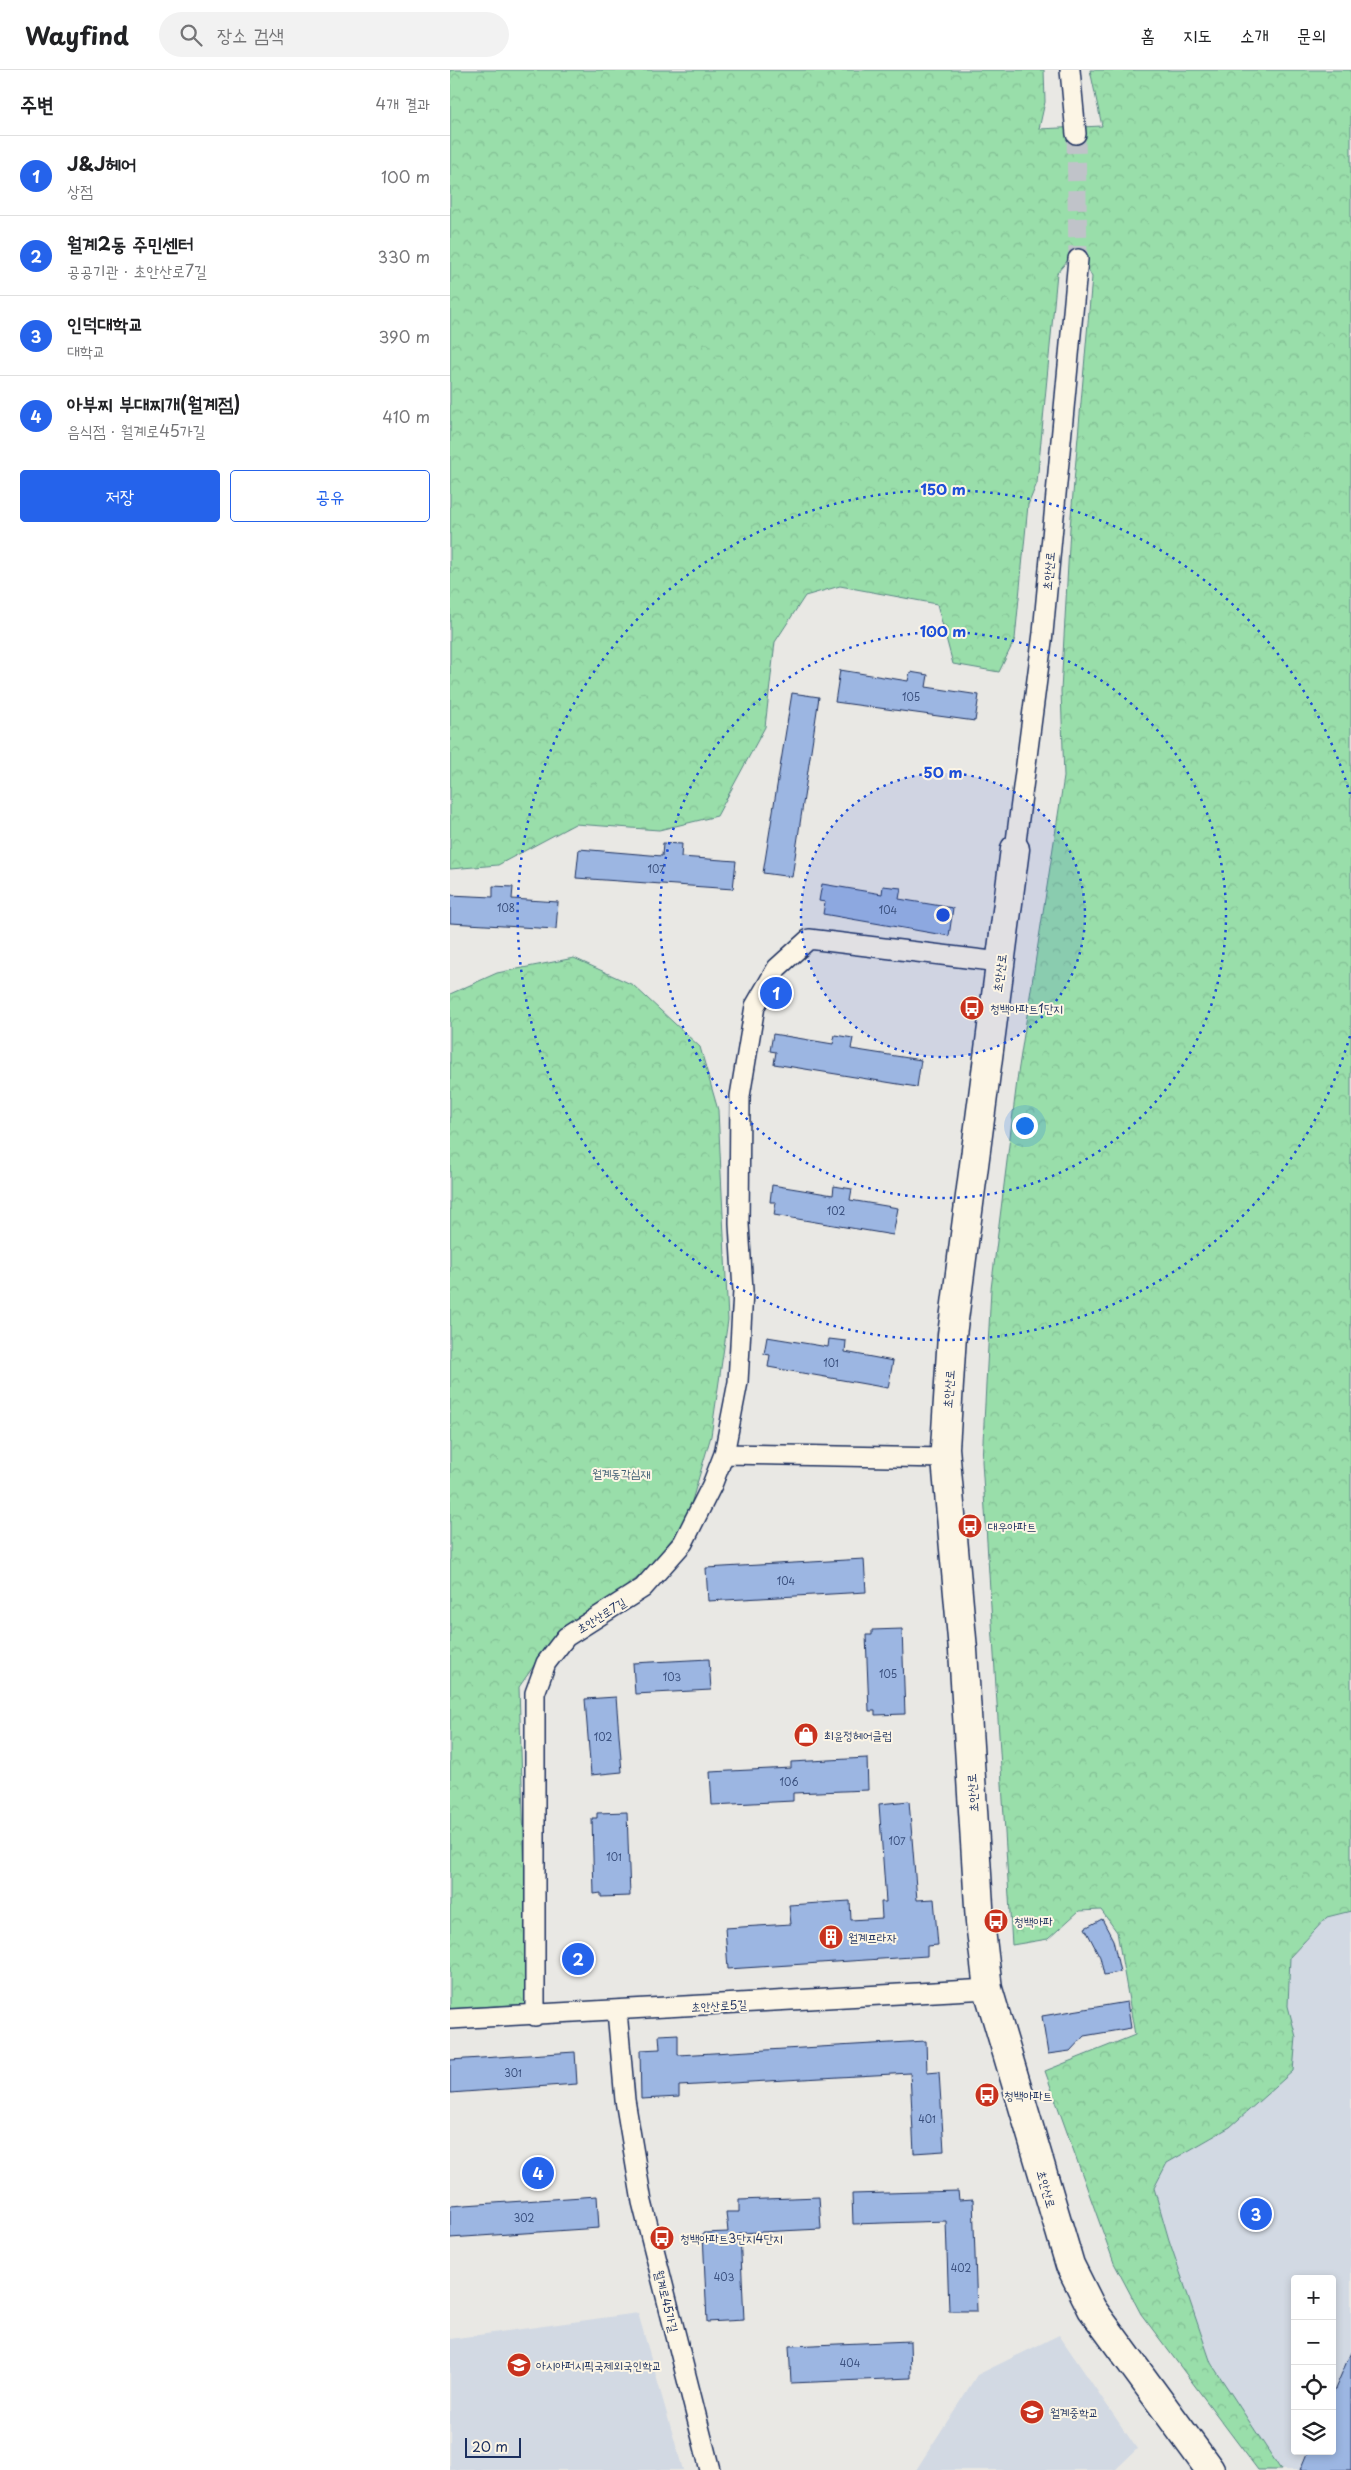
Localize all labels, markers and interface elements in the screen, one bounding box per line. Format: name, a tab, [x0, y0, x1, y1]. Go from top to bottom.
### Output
search box	[159, 12, 509, 57]
text: Wayfind	[25, 17, 129, 53]
text: 장소 검색	[217, 20, 284, 48]
icon: search	[177, 21, 205, 49]
text: 홈	[1141, 21, 1155, 48]
text: 지도	[1183, 21, 1212, 48]
text: 소개	[1240, 21, 1269, 48]
text: 문의	[1297, 21, 1326, 48]
text: 주변	[20, 87, 54, 119]
text: 4개 결과	[376, 91, 430, 115]
text: J&J헤어	[67, 149, 136, 177]
text: 1	[32, 164, 40, 188]
text: 100 m	[381, 164, 430, 188]
text: 상점	[67, 178, 93, 202]
text: 월계2동 주민센터	[67, 229, 193, 257]
text: 2	[30, 244, 42, 268]
text: 330 m	[377, 244, 430, 268]
text: 공공기관 · 초안산로7길	[67, 258, 207, 282]
text: 인덕대학교	[67, 309, 143, 337]
text: 3	[31, 324, 41, 348]
text: 390 m	[379, 324, 430, 348]
text: 대학교	[67, 338, 106, 362]
text: 아부찌 부대찌개(월계점)	[67, 389, 240, 417]
text: 4	[31, 404, 41, 428]
text: 410 m	[382, 404, 430, 428]
text: 음식점 · 월계로45가길	[67, 418, 205, 442]
button: 저장	[20, 470, 220, 522]
button: 공유	[230, 470, 430, 522]
text: 150 m	[920, 477, 966, 500]
street label: 초안산로	[1037, 551, 1059, 591]
text: 100 m	[920, 619, 966, 642]
house number: 105	[902, 689, 920, 704]
text: 50 m	[924, 760, 962, 783]
house number: 107	[647, 861, 665, 876]
house number: 108	[497, 900, 515, 915]
house number: 104	[879, 902, 898, 917]
centre of rings	[934, 906, 952, 924]
street label: 초안산로	[988, 953, 1010, 993]
pin: 1	[760, 974, 792, 1012]
bus stop icon: 청백아파트1단지	[959, 995, 985, 1021]
place label: 청백아파트1단지	[990, 999, 1063, 1017]
your location	[1012, 1113, 1038, 1139]
house number: 102	[827, 1203, 845, 1218]
house number: 101	[823, 1355, 839, 1370]
street label: 초안산로	[938, 1369, 958, 1409]
park label: 월계동각심재	[592, 1464, 650, 1482]
bus stop icon: 대우아파트	[957, 1513, 983, 1539]
place label: 대우아파트	[988, 1517, 1036, 1535]
house number: 104	[777, 1573, 796, 1588]
street label: 초안산로7길	[573, 1593, 629, 1637]
house number: 105	[879, 1666, 897, 1681]
house number: 103	[663, 1669, 681, 1684]
shop icon: 최윤정헤어클럽	[793, 1722, 819, 1748]
place label: 최윤정헤어클럽	[824, 1726, 892, 1744]
house number: 102	[594, 1729, 612, 1744]
street label: 초안산로	[962, 1773, 982, 1813]
house number: 106	[780, 1774, 798, 1789]
house number: 107	[888, 1833, 906, 1848]
house number: 101	[606, 1849, 622, 1864]
bus stop icon: 청백아파	[983, 1908, 1009, 1934]
place label: 청백아파	[1014, 1912, 1053, 1930]
building icon: 월계프라자	[818, 1924, 844, 1950]
place label: 월계프라자	[848, 1928, 897, 1946]
pin: 2	[562, 1940, 594, 1978]
street label: 초안산로5길	[691, 1995, 748, 2015]
house number: 301	[504, 2065, 522, 2080]
bus stop icon: 청백아파트	[974, 2082, 1000, 2108]
place label: 청백아파트	[1004, 2086, 1052, 2104]
house number: 401	[918, 2111, 936, 2126]
pin: 4	[522, 2154, 554, 2192]
street label: 초안산로	[1033, 2168, 1061, 2210]
pin: 3	[1240, 2195, 1272, 2233]
house number: 302	[514, 2210, 534, 2225]
bus stop icon: 청백아파트3단지4단지	[649, 2225, 675, 2251]
place label: 청백아파트3단지4단지	[680, 2229, 783, 2247]
house number: 402	[951, 2260, 971, 2275]
street label: 월계로45가길	[651, 2268, 684, 2334]
house number: 403	[714, 2269, 734, 2284]
map controls	[1291, 2275, 1336, 2455]
button: +	[1291, 2275, 1336, 2320]
button: −	[1291, 2320, 1336, 2365]
school or university icon: 아시아퍼시픽국제외국인학교	[506, 2352, 532, 2378]
house number: 404	[840, 2355, 861, 2370]
place label: 아시아퍼시픽국제외국인학교	[536, 2356, 662, 2374]
button: locate	[1291, 2365, 1336, 2410]
school or university icon: 월계중학교	[1019, 2399, 1045, 2425]
place label: 월계중학교	[1050, 2403, 1098, 2421]
button: layers	[1291, 2410, 1336, 2455]
scale bar	[465, 2435, 521, 2458]
text: 20 m	[472, 2436, 508, 2457]

